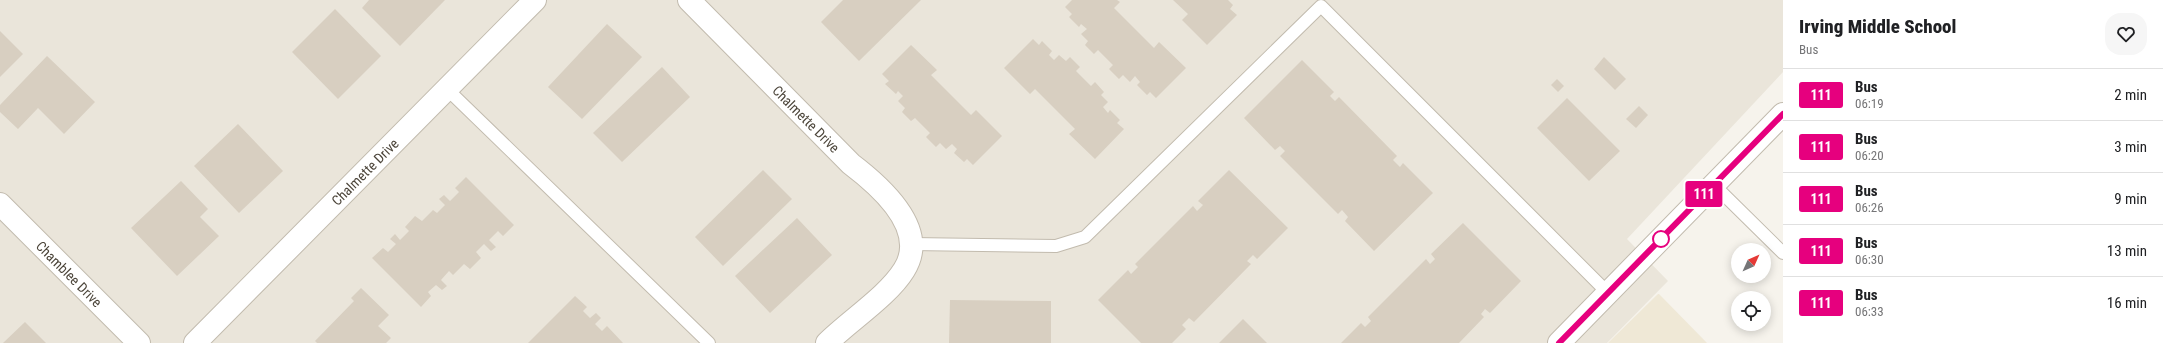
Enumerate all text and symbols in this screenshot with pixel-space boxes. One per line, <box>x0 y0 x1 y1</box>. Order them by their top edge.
button: heart <box>2105 13 2147 55</box>
text: Irving Middle School <box>1799 15 1956 38</box>
text: Bus <box>1799 42 1818 57</box>
text: Bus <box>1855 78 1878 96</box>
street label: Chalmette Drive <box>769 82 843 156</box>
text: 2 min <box>2114 86 2147 104</box>
text: 111 <box>1810 87 1832 103</box>
text: 06:19 <box>1855 96 1884 111</box>
text: Bus <box>1855 130 1878 148</box>
street label: Chalmette Drive <box>328 135 402 209</box>
text: 3 min <box>2114 138 2147 156</box>
text: 111 <box>1810 139 1832 155</box>
text: 06:20 <box>1855 148 1884 163</box>
line badge: 111 <box>1681 181 1727 207</box>
text: Bus <box>1855 182 1878 200</box>
text: 111 <box>1693 186 1715 202</box>
text: 9 min <box>2114 190 2147 208</box>
text: 111 <box>1810 191 1832 207</box>
text: 06:26 <box>1855 200 1884 215</box>
unlabelled marker <box>1652 230 1670 248</box>
text: Bus <box>1855 234 1878 252</box>
street label: Chamblee Drive <box>33 238 105 310</box>
text: 13 min <box>2107 242 2147 260</box>
north arrow <box>1731 243 1771 283</box>
map controls <box>1731 243 1771 331</box>
text: 111 <box>1810 243 1832 259</box>
text: 06:30 <box>1855 252 1884 267</box>
text: Bus <box>1855 286 1878 304</box>
button: locate <box>1731 291 1771 331</box>
text: 16 min <box>2107 294 2147 312</box>
text: 111 <box>1810 295 1832 311</box>
text: 06:33 <box>1855 304 1884 319</box>

